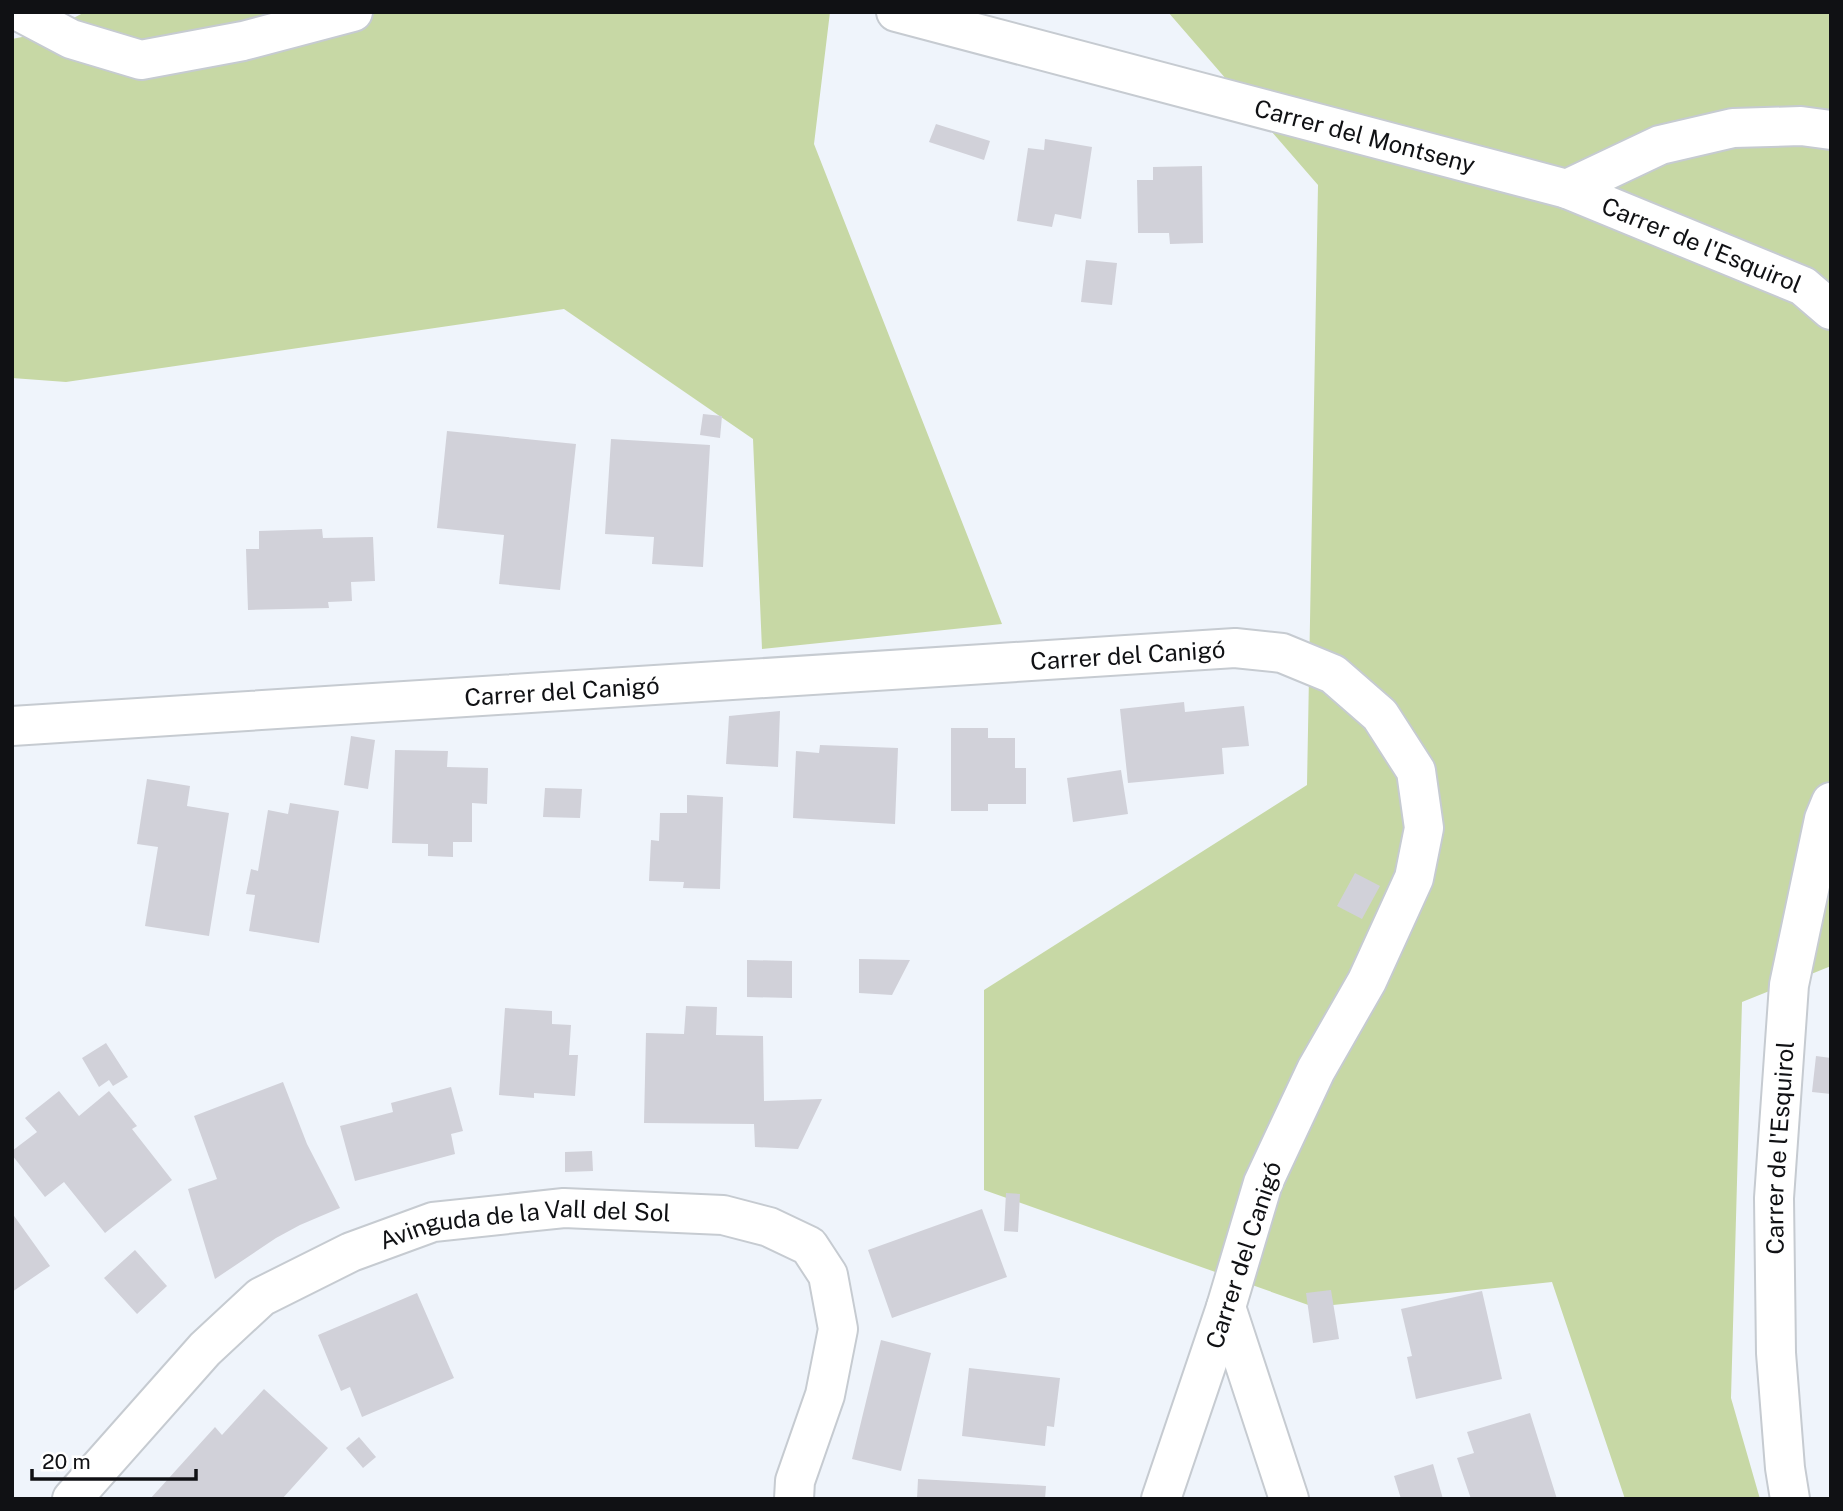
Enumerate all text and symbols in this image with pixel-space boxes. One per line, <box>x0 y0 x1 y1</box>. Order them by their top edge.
street label: Carrer del Montseny <box>1252 93 1479 178</box>
street label: Carrer de l'Esquirol <box>1598 191 1806 298</box>
street label: Carrer del Canigó <box>1029 635 1226 675</box>
street label: Carrer del Canigó <box>464 671 660 711</box>
street label: Carrer de l'Esquirol <box>1760 1040 1799 1255</box>
street label: Carrer del Canigó <box>1200 1158 1286 1352</box>
street label: Avinguda de la Vall del Sol <box>375 1194 671 1254</box>
scale bar <box>32 1438 196 1482</box>
text: 20 m <box>42 1449 91 1474</box>

